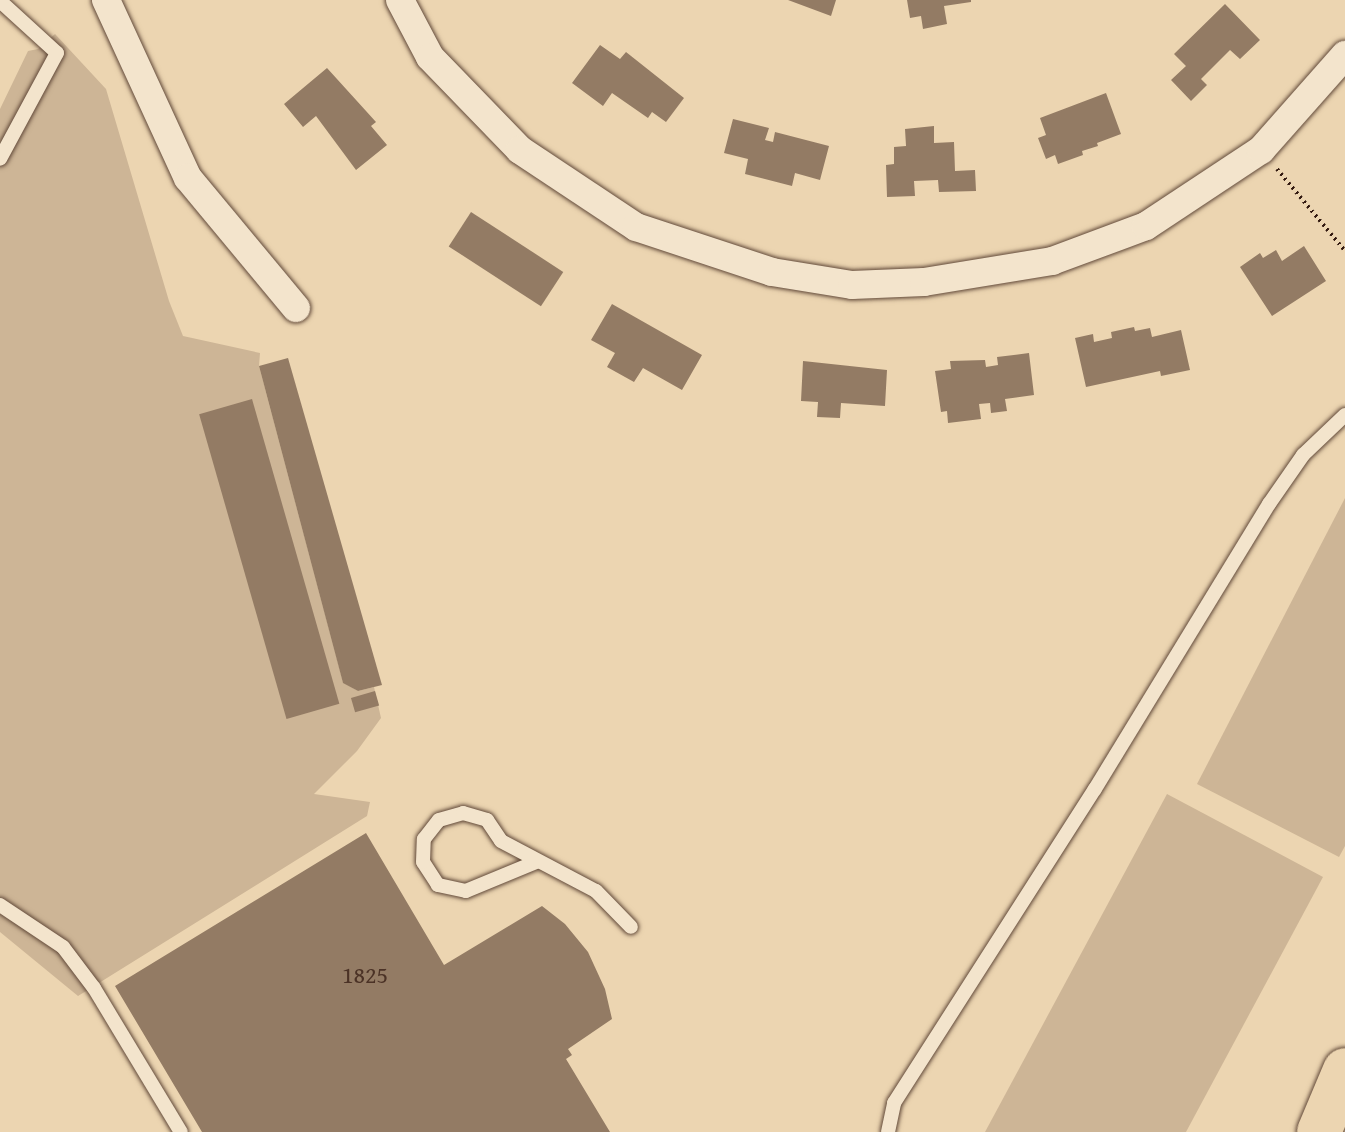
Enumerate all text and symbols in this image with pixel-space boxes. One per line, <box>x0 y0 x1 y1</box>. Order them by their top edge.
house number: 1825 <box>342 961 388 989</box>

